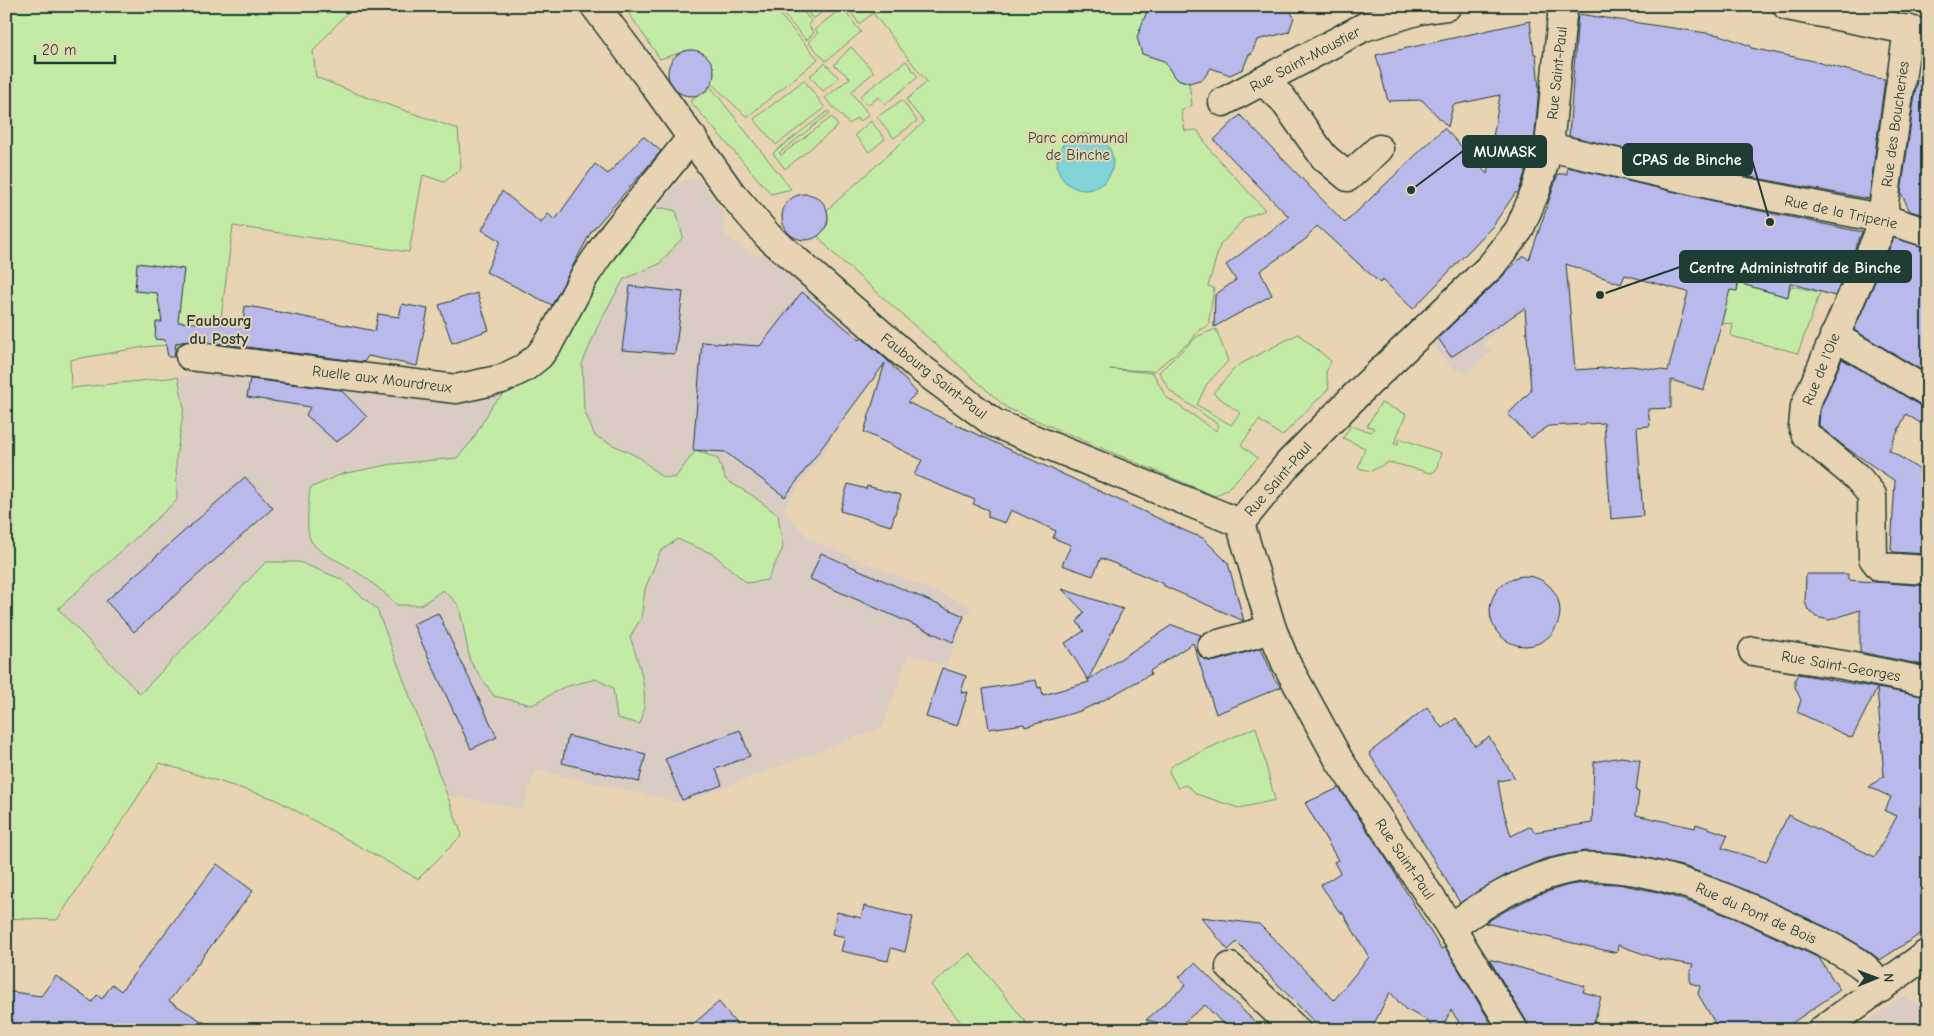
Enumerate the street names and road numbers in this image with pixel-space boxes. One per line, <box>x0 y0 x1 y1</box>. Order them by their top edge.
street label: Rue Saint-Moustier <box>1247 22 1363 96</box>
street label: Rue Saint-Paul <box>1543 25 1571 121</box>
street label: Rue des Boucheries <box>1877 60 1913 188</box>
street label: Rue de la Triperie <box>1783 191 1900 233</box>
street label: Faubourg Saint-Paul <box>877 329 991 423</box>
street label: Rue de l'Oie <box>1798 330 1844 408</box>
street label: Ruelle aux Mourdreux <box>311 362 454 397</box>
street label: Rue Saint-Paul <box>1240 438 1316 520</box>
street label: Rue Saint-Georges <box>1780 647 1902 685</box>
street label: Rue Saint-Paul <box>1371 815 1439 903</box>
street label: Rue du Pont de Bois <box>1693 878 1819 948</box>

